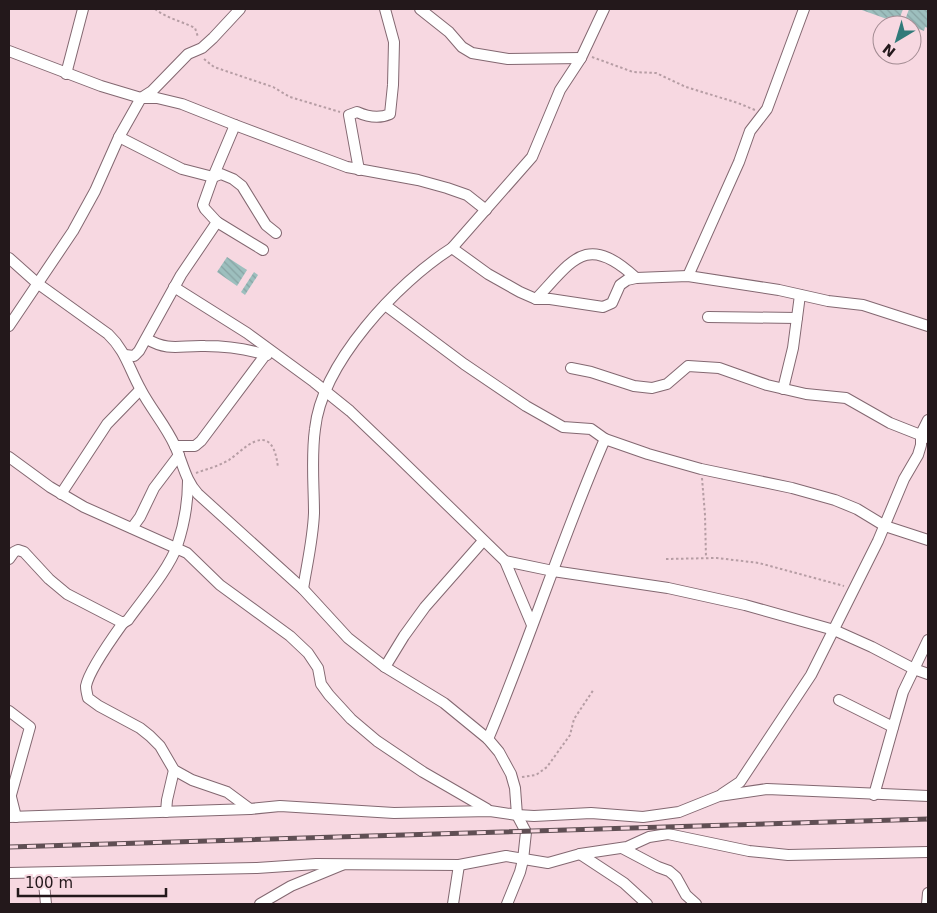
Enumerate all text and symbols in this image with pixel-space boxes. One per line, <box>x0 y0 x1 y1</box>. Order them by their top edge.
north arrow <box>872 15 922 65</box>
text: N <box>879 40 899 60</box>
scale bar <box>18 866 165 898</box>
text: 100 m <box>25 874 73 892</box>

